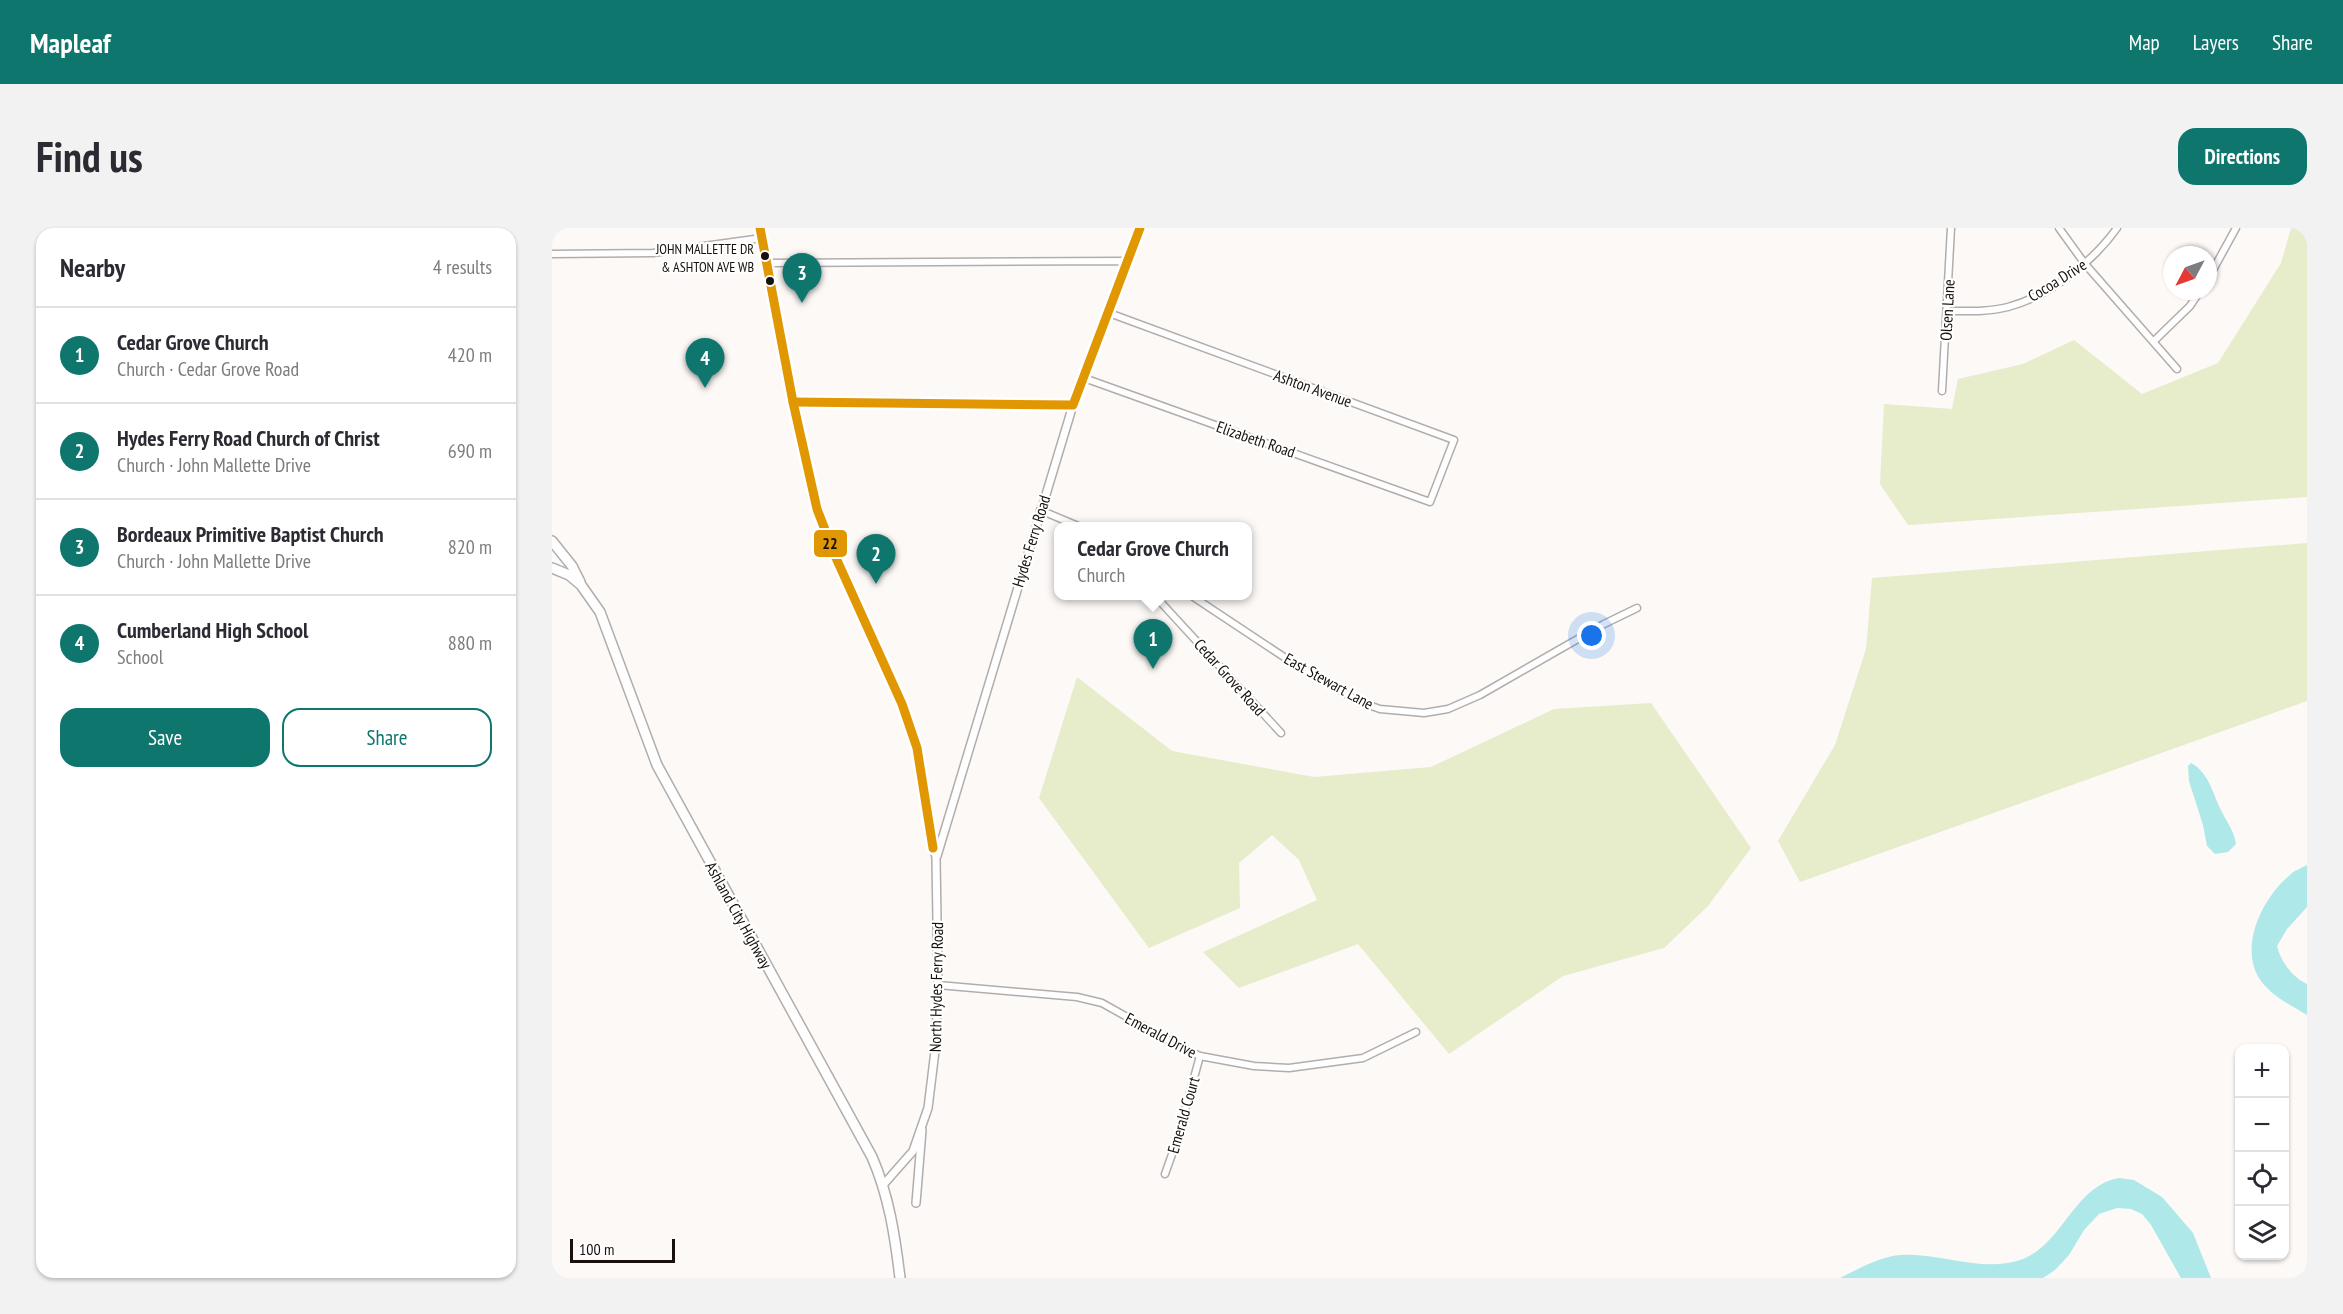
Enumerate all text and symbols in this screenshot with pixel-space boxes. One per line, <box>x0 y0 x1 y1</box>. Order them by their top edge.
text: Mapleaf <box>30 24 111 61</box>
text: Map <box>2129 29 2160 56</box>
text: Layers <box>2193 29 2239 56</box>
text: Share <box>2272 29 2313 56</box>
button: Directions <box>2178 128 2307 185</box>
text: Find us <box>36 129 143 184</box>
place label: JOHN MALLETTE DR & ASHTON AVE WB <box>655 240 754 276</box>
north arrow <box>2163 246 2217 300</box>
marker: JOHN MALLETTE DR & ASHTON AVE WB <box>759 250 771 262</box>
text: Nearby <box>60 251 125 284</box>
text: 4 results <box>433 254 492 280</box>
pin: 3 <box>782 254 822 303</box>
street label: Cocoa Drive <box>2024 254 2090 306</box>
unlabelled marker <box>764 275 776 287</box>
street label: Olsen Lane <box>1935 279 1959 341</box>
text: Cedar Grove Church <box>117 328 269 356</box>
pin: 4 <box>686 338 724 388</box>
text: 1 <box>75 342 84 368</box>
text: 420 m <box>448 342 492 368</box>
text: Church · Cedar Grove Road <box>117 356 299 382</box>
street label: Ashton Avenue <box>1271 365 1355 411</box>
street label: Elizabeth Road <box>1214 416 1298 462</box>
text: Hydes Ferry Road Church of Christ <box>117 424 380 452</box>
text: 2 <box>75 438 84 464</box>
text: 690 m <box>448 438 492 464</box>
text: Church · John Mallette Drive <box>117 452 311 478</box>
street label: Hydes Ferry Road <box>1008 493 1054 589</box>
text: Bordeaux Primitive Baptist Church <box>117 520 384 548</box>
popup <box>1054 522 1252 600</box>
line badge: 22 <box>813 529 848 558</box>
text: 22 <box>822 533 838 553</box>
text: 3 <box>75 534 84 560</box>
text: 820 m <box>448 534 492 560</box>
pin: 2 <box>856 534 896 584</box>
text: Cedar Grove Church <box>1077 534 1229 562</box>
text: Church · John Mallette Drive <box>117 548 311 574</box>
text: Church <box>1077 562 1125 588</box>
text: Cumberland High School <box>117 616 308 644</box>
pin: 1 <box>1134 620 1172 669</box>
your location <box>1577 621 1606 650</box>
text: 4 <box>75 630 84 656</box>
text: 880 m <box>448 630 492 656</box>
street label: Cedar Grove Road <box>1190 634 1270 720</box>
text: School <box>117 644 163 670</box>
street label: East Stewart Lane <box>1281 648 1377 714</box>
button: Save <box>60 708 270 767</box>
button: Share <box>282 708 492 767</box>
street label: Ashland City Highway <box>701 858 777 972</box>
street label: North Hydes Ferry Road <box>925 922 947 1052</box>
street label: Emerald Drive <box>1122 1008 1200 1062</box>
map controls <box>2235 1044 2289 1260</box>
button: + <box>2235 1044 2289 1098</box>
street label: Emerald Court <box>1163 1074 1204 1156</box>
button: − <box>2235 1098 2289 1152</box>
button: locate <box>2235 1152 2289 1206</box>
button: layers <box>2235 1206 2289 1260</box>
scale bar <box>570 1236 675 1264</box>
text: 100 m <box>579 1239 614 1259</box>

